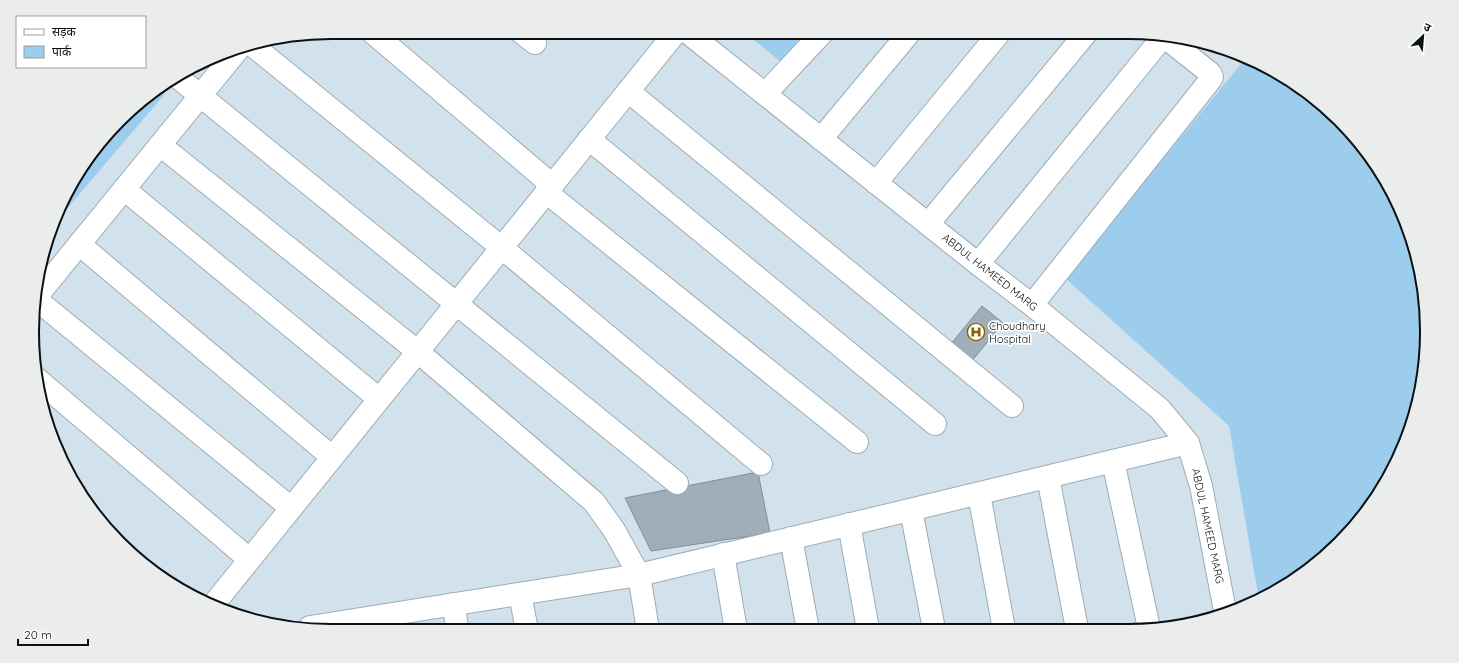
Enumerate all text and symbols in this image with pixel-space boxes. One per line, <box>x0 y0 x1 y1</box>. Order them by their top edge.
legend <box>16 16 146 68</box>
north arrow <box>1403 16 1443 56</box>
text: उ <box>1421 19 1434 35</box>
text: सड़क <box>52 24 77 39</box>
text: पार्क <box>52 44 72 59</box>
street label: ABDUL HAMEED MARG <box>939 230 1041 314</box>
place label: Choudhary Hospital <box>989 319 1045 346</box>
hospital icon: Choudhary Hospital <box>966 322 986 342</box>
street label: ABDUL HAMEED MARG <box>1189 467 1227 585</box>
scale bar <box>18 621 88 647</box>
text: 20 m <box>24 627 52 642</box>

